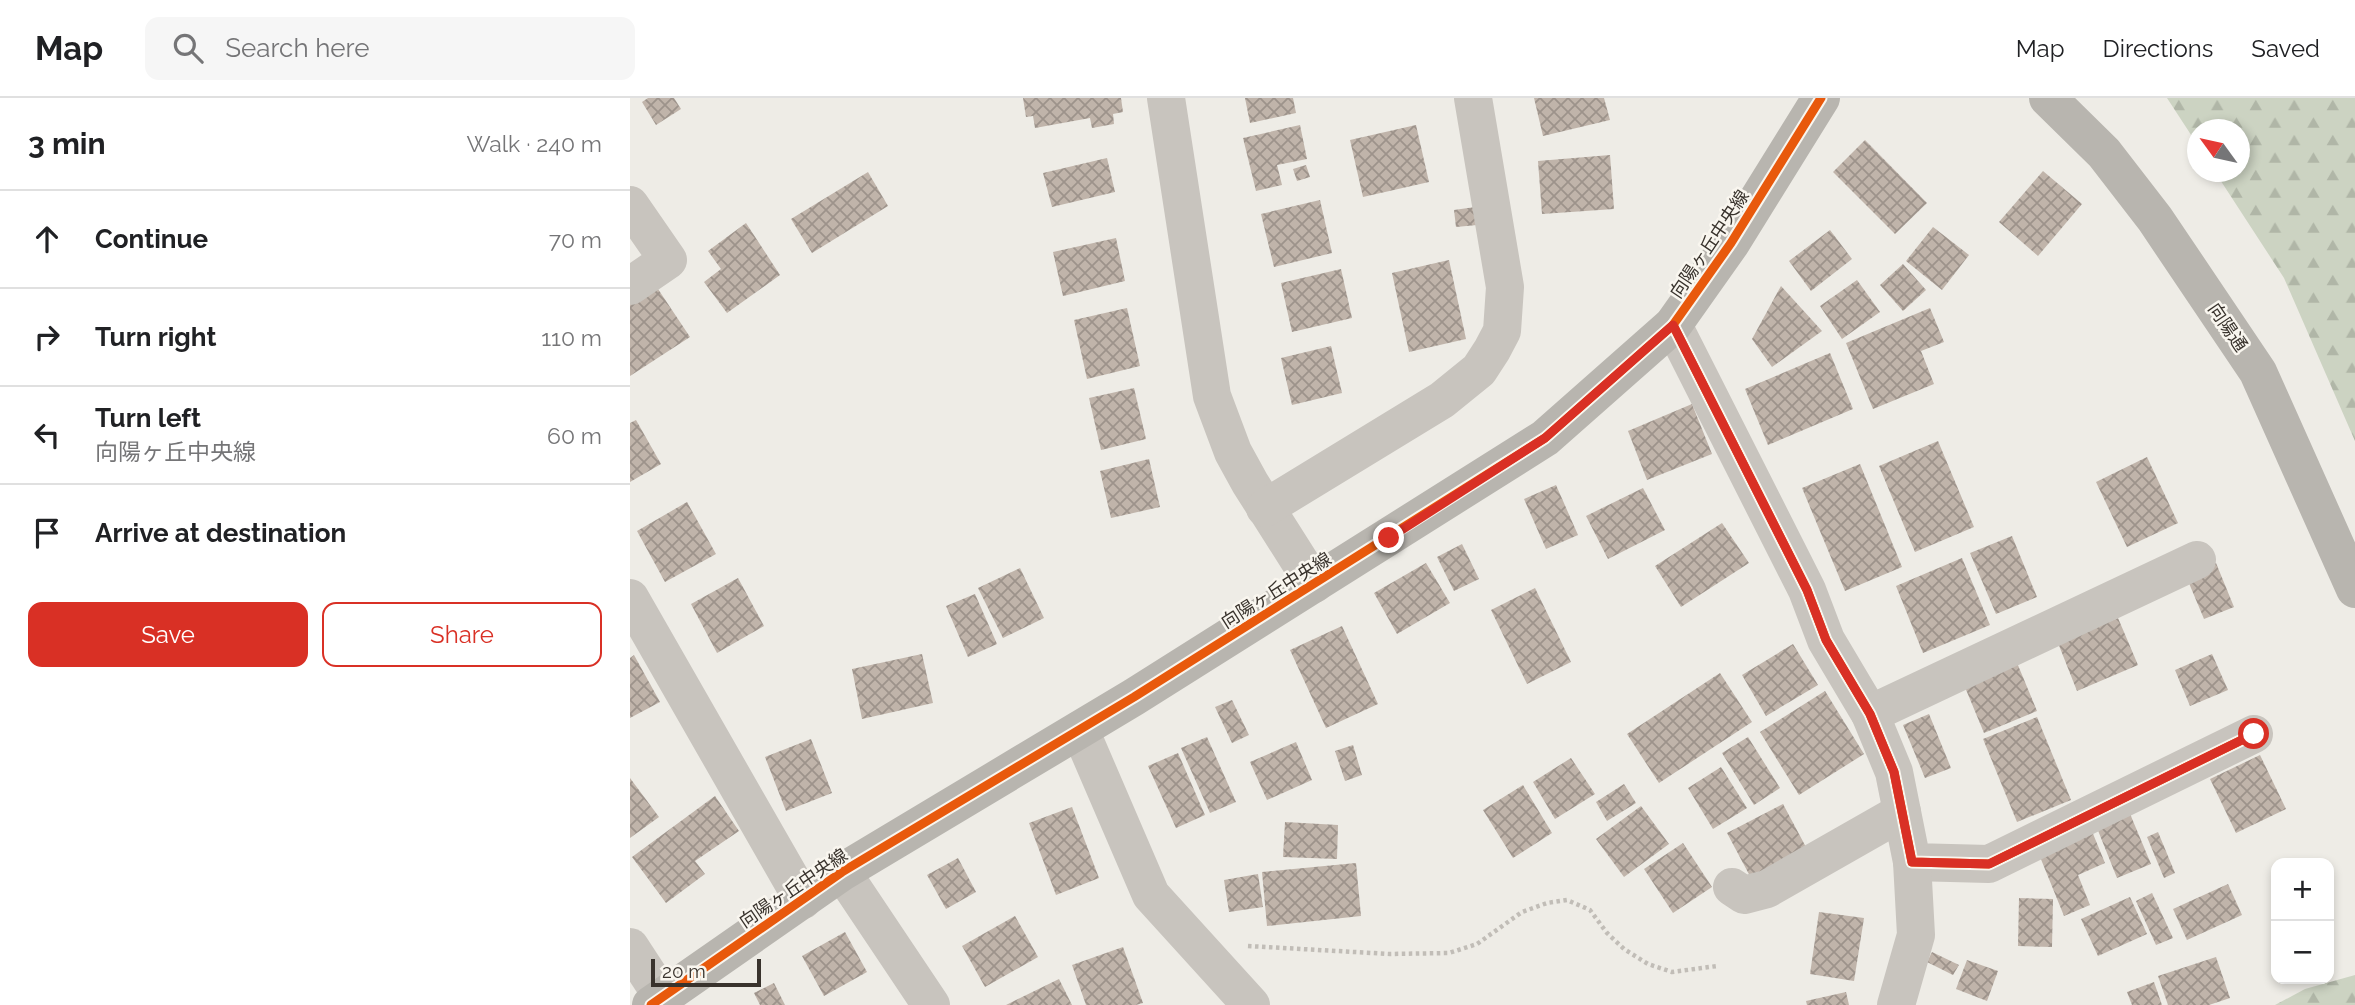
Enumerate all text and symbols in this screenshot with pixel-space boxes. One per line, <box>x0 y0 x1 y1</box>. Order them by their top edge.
search box <box>145 17 635 80</box>
text: Map <box>35 29 103 68</box>
icon: search <box>169 29 207 67</box>
text: Search here <box>225 33 370 63</box>
text: Map <box>2016 34 2065 63</box>
text: Directions <box>2103 34 2213 63</box>
text: Saved <box>2251 34 2320 63</box>
north arrow <box>2187 119 2250 182</box>
text: 3 min <box>28 126 106 161</box>
text: Walk · 240 m <box>466 130 602 157</box>
street label: 向陽ヶ丘中央線 <box>1665 186 1753 302</box>
icon: ahead <box>28 220 66 258</box>
text: Continue <box>95 224 208 254</box>
text: 70 m <box>549 226 602 253</box>
street label: 向陽通 <box>2204 299 2252 355</box>
icon: right <box>28 318 66 356</box>
text: Turn right <box>95 322 216 352</box>
text: 110 m <box>541 324 602 351</box>
text: Turn left <box>95 403 201 433</box>
icon: left <box>28 416 66 454</box>
text: 60 m <box>547 422 602 449</box>
text: 向陽ヶ丘中央線 <box>95 438 256 465</box>
icon: arrive <box>28 514 66 552</box>
text: Arrive at destination <box>95 518 346 548</box>
route end <box>1373 522 1404 553</box>
street label: 向陽ヶ丘中央線 <box>1217 548 1335 632</box>
button: Save <box>28 602 308 667</box>
button: Share <box>322 602 602 667</box>
route start <box>2238 718 2269 749</box>
street label: 向陽ヶ丘中央線 <box>735 844 851 932</box>
map controls <box>2271 858 2334 984</box>
button: + <box>2271 858 2334 921</box>
button: − <box>2271 921 2334 984</box>
scale bar <box>651 956 761 988</box>
text: 20 m <box>662 960 706 982</box>

